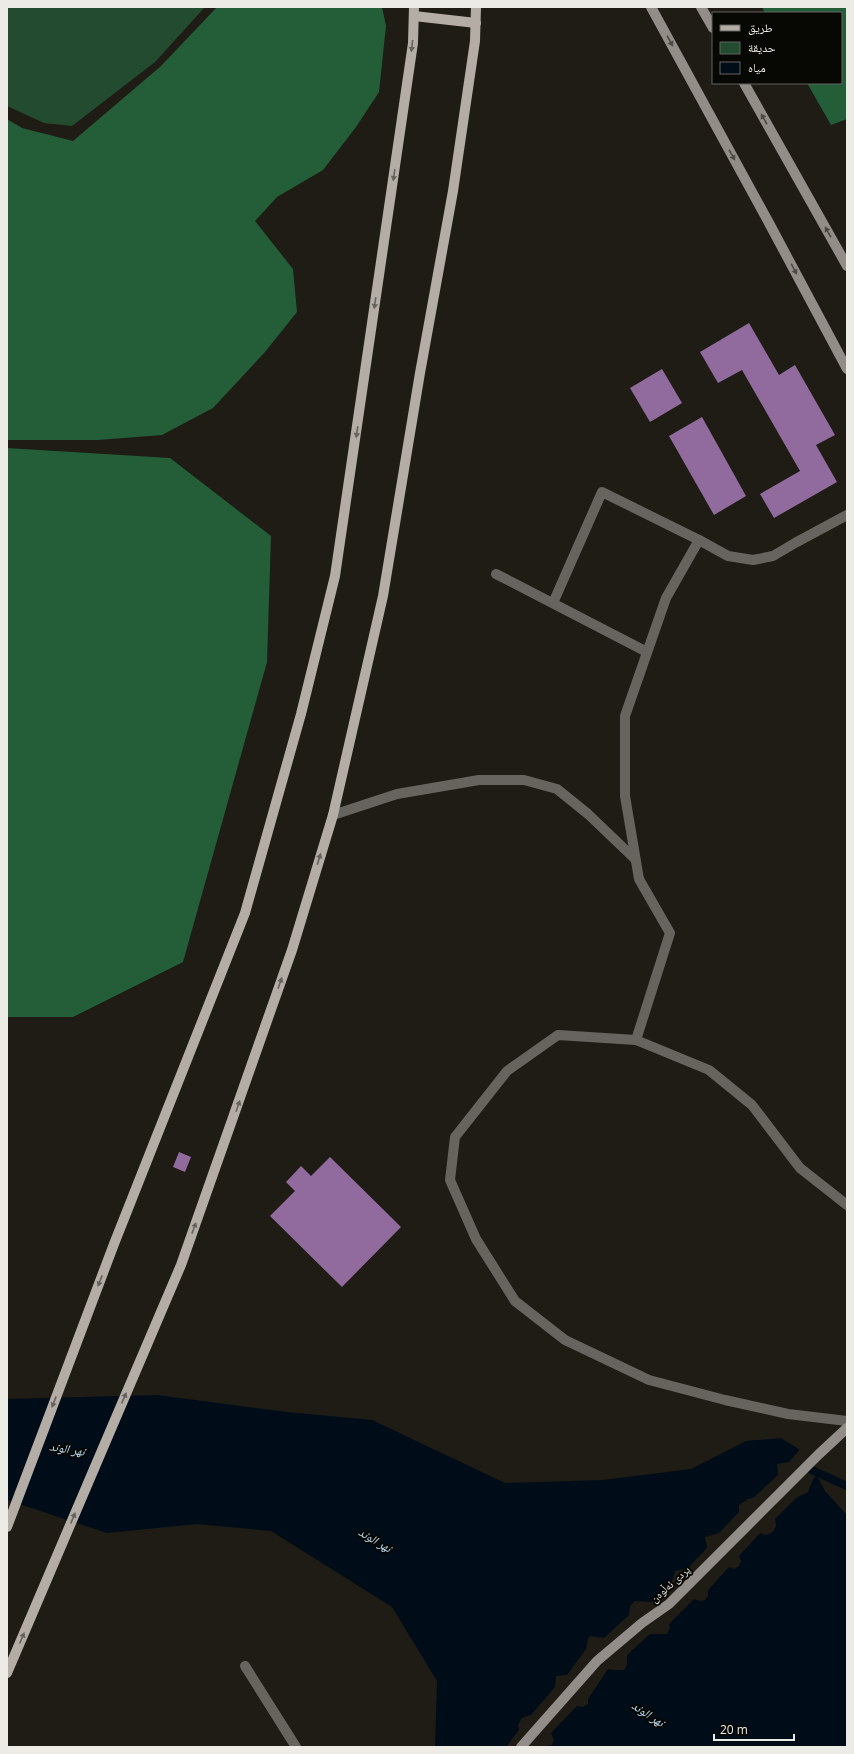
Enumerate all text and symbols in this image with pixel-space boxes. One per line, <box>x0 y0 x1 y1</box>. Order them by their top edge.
legend <box>712 12 842 84</box>
text: طريق <box>748 19 773 36</box>
one-way arrow <box>666 35 673 47</box>
text: حديقة <box>748 39 776 56</box>
one-way arrow <box>409 40 415 52</box>
text: مياه <box>748 59 766 76</box>
one-way arrow <box>761 113 767 125</box>
one-way arrow <box>729 149 736 161</box>
one-way arrow <box>391 169 397 181</box>
one-way arrow <box>824 227 831 238</box>
one-way arrow <box>791 264 797 275</box>
one-way arrow <box>372 297 378 309</box>
one-way arrow <box>354 426 360 438</box>
one-way arrow <box>316 853 322 865</box>
one-way arrow <box>278 977 284 989</box>
one-way arrow <box>235 1099 241 1111</box>
one-way arrow <box>192 1222 198 1234</box>
one-way arrow <box>97 1275 103 1287</box>
one-way arrow <box>121 1393 127 1404</box>
one-way arrow <box>51 1397 57 1409</box>
water label: نهر الوند <box>48 1437 89 1460</box>
one-way arrow <box>70 1512 76 1523</box>
water label: نهر الوند <box>356 1523 397 1557</box>
street label: پردی ئەڵوەن <box>646 1562 693 1606</box>
one-way arrow <box>20 1631 26 1643</box>
water label: نهر الوند <box>629 1697 670 1732</box>
scale bar <box>714 1716 794 1742</box>
text: 20 m <box>720 1721 748 1738</box>

